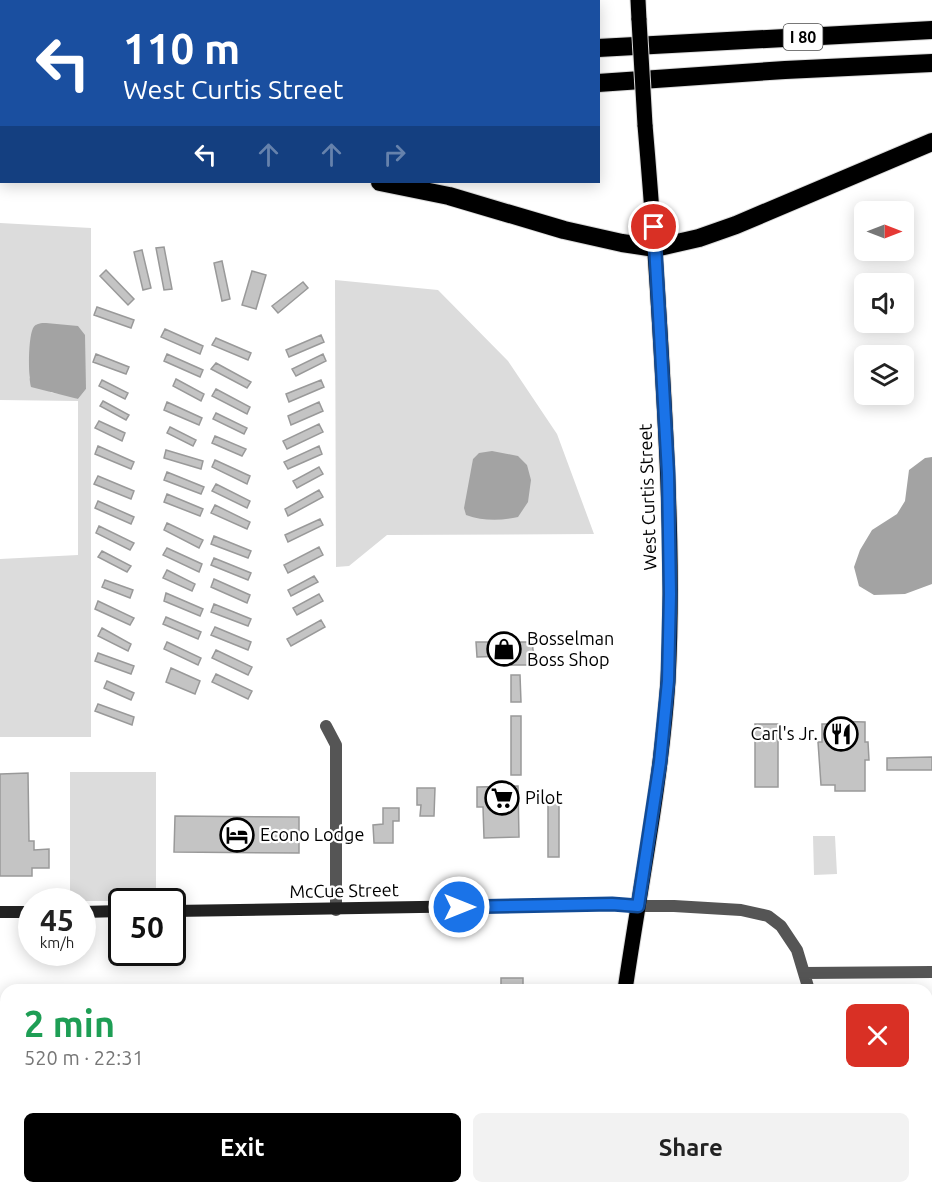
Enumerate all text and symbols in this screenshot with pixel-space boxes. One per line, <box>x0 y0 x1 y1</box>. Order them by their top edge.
icon: left <box>24 24 102 102</box>
road number: I 80 <box>784 24 822 50</box>
text: 110 m <box>123 25 240 72</box>
text: West Curtis Street <box>123 74 343 104</box>
icon: left <box>189 138 222 171</box>
icon: ahead <box>252 138 285 171</box>
icon: ahead <box>315 138 348 171</box>
icon: right <box>378 138 411 171</box>
pin <box>628 201 679 252</box>
north arrow <box>854 201 914 261</box>
map controls <box>854 201 914 405</box>
icon: arrive <box>637 210 670 243</box>
button: sound <box>854 273 914 333</box>
button: layers <box>854 345 914 405</box>
street label: West Curtis Street <box>634 423 660 571</box>
place label: Bosselman Boss Shop <box>527 628 614 669</box>
shop icon: Bosselman Boss Shop <box>486 631 522 667</box>
restaurant icon: Carl's Jr. <box>823 716 859 752</box>
place label: Carl's Jr. <box>751 723 818 743</box>
supermarket icon: Pilot <box>484 780 520 816</box>
place label: Pilot <box>525 787 562 807</box>
hotel icon: Econo Lodge <box>219 817 255 853</box>
place label: Econo Lodge <box>260 824 364 844</box>
position arrow <box>427 875 491 939</box>
street label: McCue Street <box>289 879 399 901</box>
speed limit sign: 50 <box>108 888 186 966</box>
text: 45 <box>40 903 74 937</box>
text: km/h <box>40 934 74 951</box>
text: 2 min <box>24 1003 115 1044</box>
button: close <box>846 1004 909 1067</box>
text: 520 m · 22:31 <box>24 1046 144 1069</box>
button: Exit <box>24 1113 461 1182</box>
button: Share <box>473 1113 909 1182</box>

